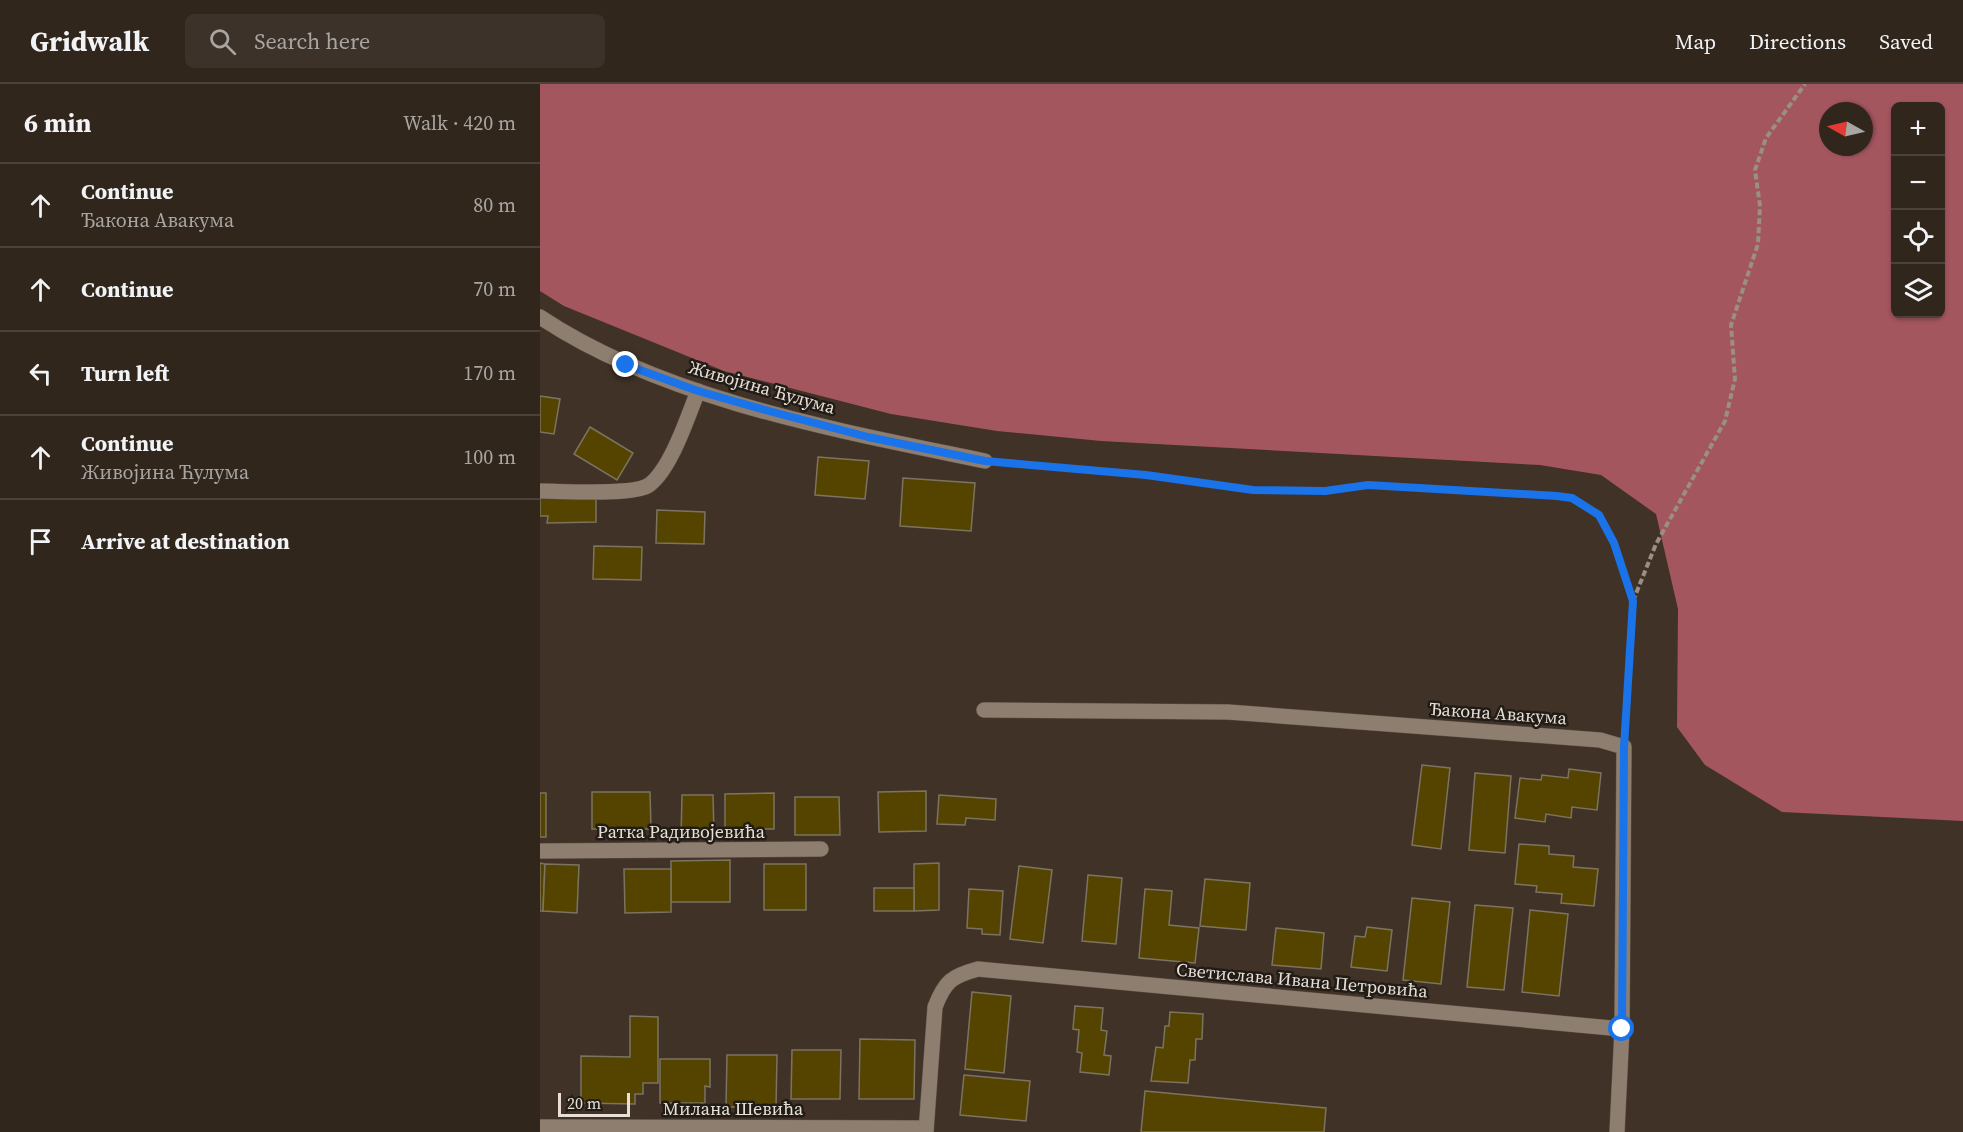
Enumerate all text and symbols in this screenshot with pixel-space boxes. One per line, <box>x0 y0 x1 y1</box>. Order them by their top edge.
search box <box>185 14 605 68</box>
text: Gridwalk <box>30 22 149 60</box>
icon: search <box>206 25 239 58</box>
text: Search here <box>254 26 370 56</box>
text: Map <box>1675 27 1716 56</box>
text: Directions <box>1749 27 1846 56</box>
text: Saved <box>1879 27 1933 56</box>
north arrow <box>1819 102 1873 156</box>
map controls <box>1891 102 1945 318</box>
button: + <box>1891 102 1945 156</box>
text: 6 min <box>24 105 91 141</box>
text: Walk · 420 m <box>403 109 516 137</box>
button: − <box>1891 156 1945 210</box>
text: Continue <box>81 176 174 206</box>
icon: ahead <box>24 189 57 222</box>
text: 80 m <box>473 191 516 219</box>
text: Ђакона Авакума <box>81 206 234 234</box>
button: locate <box>1891 210 1945 264</box>
button: layers <box>1891 264 1945 318</box>
icon: ahead <box>24 273 57 306</box>
text: Continue <box>81 274 174 304</box>
text: 70 m <box>473 275 516 303</box>
route end <box>612 351 638 377</box>
street label: Живојина Ћулума <box>686 354 839 420</box>
icon: left <box>24 357 57 390</box>
text: Turn left <box>81 358 169 388</box>
text: 170 m <box>463 359 516 387</box>
text: Continue <box>81 428 174 458</box>
icon: ahead <box>24 441 57 474</box>
text: 100 m <box>463 443 516 471</box>
text: Живојина Ћулума <box>81 458 249 486</box>
icon: arrive <box>24 525 57 558</box>
text: Arrive at destination <box>81 526 290 556</box>
street label: Ђакона Авакума <box>1428 696 1569 730</box>
street label: Ратка Радивојевића <box>597 819 766 844</box>
street label: Светислава Ивана Петровића <box>1175 957 1430 1004</box>
route start <box>1608 1015 1634 1041</box>
scale bar <box>558 1090 630 1118</box>
text: 20 m <box>567 1092 601 1114</box>
street label: Милана Шевића <box>663 1096 804 1121</box>

